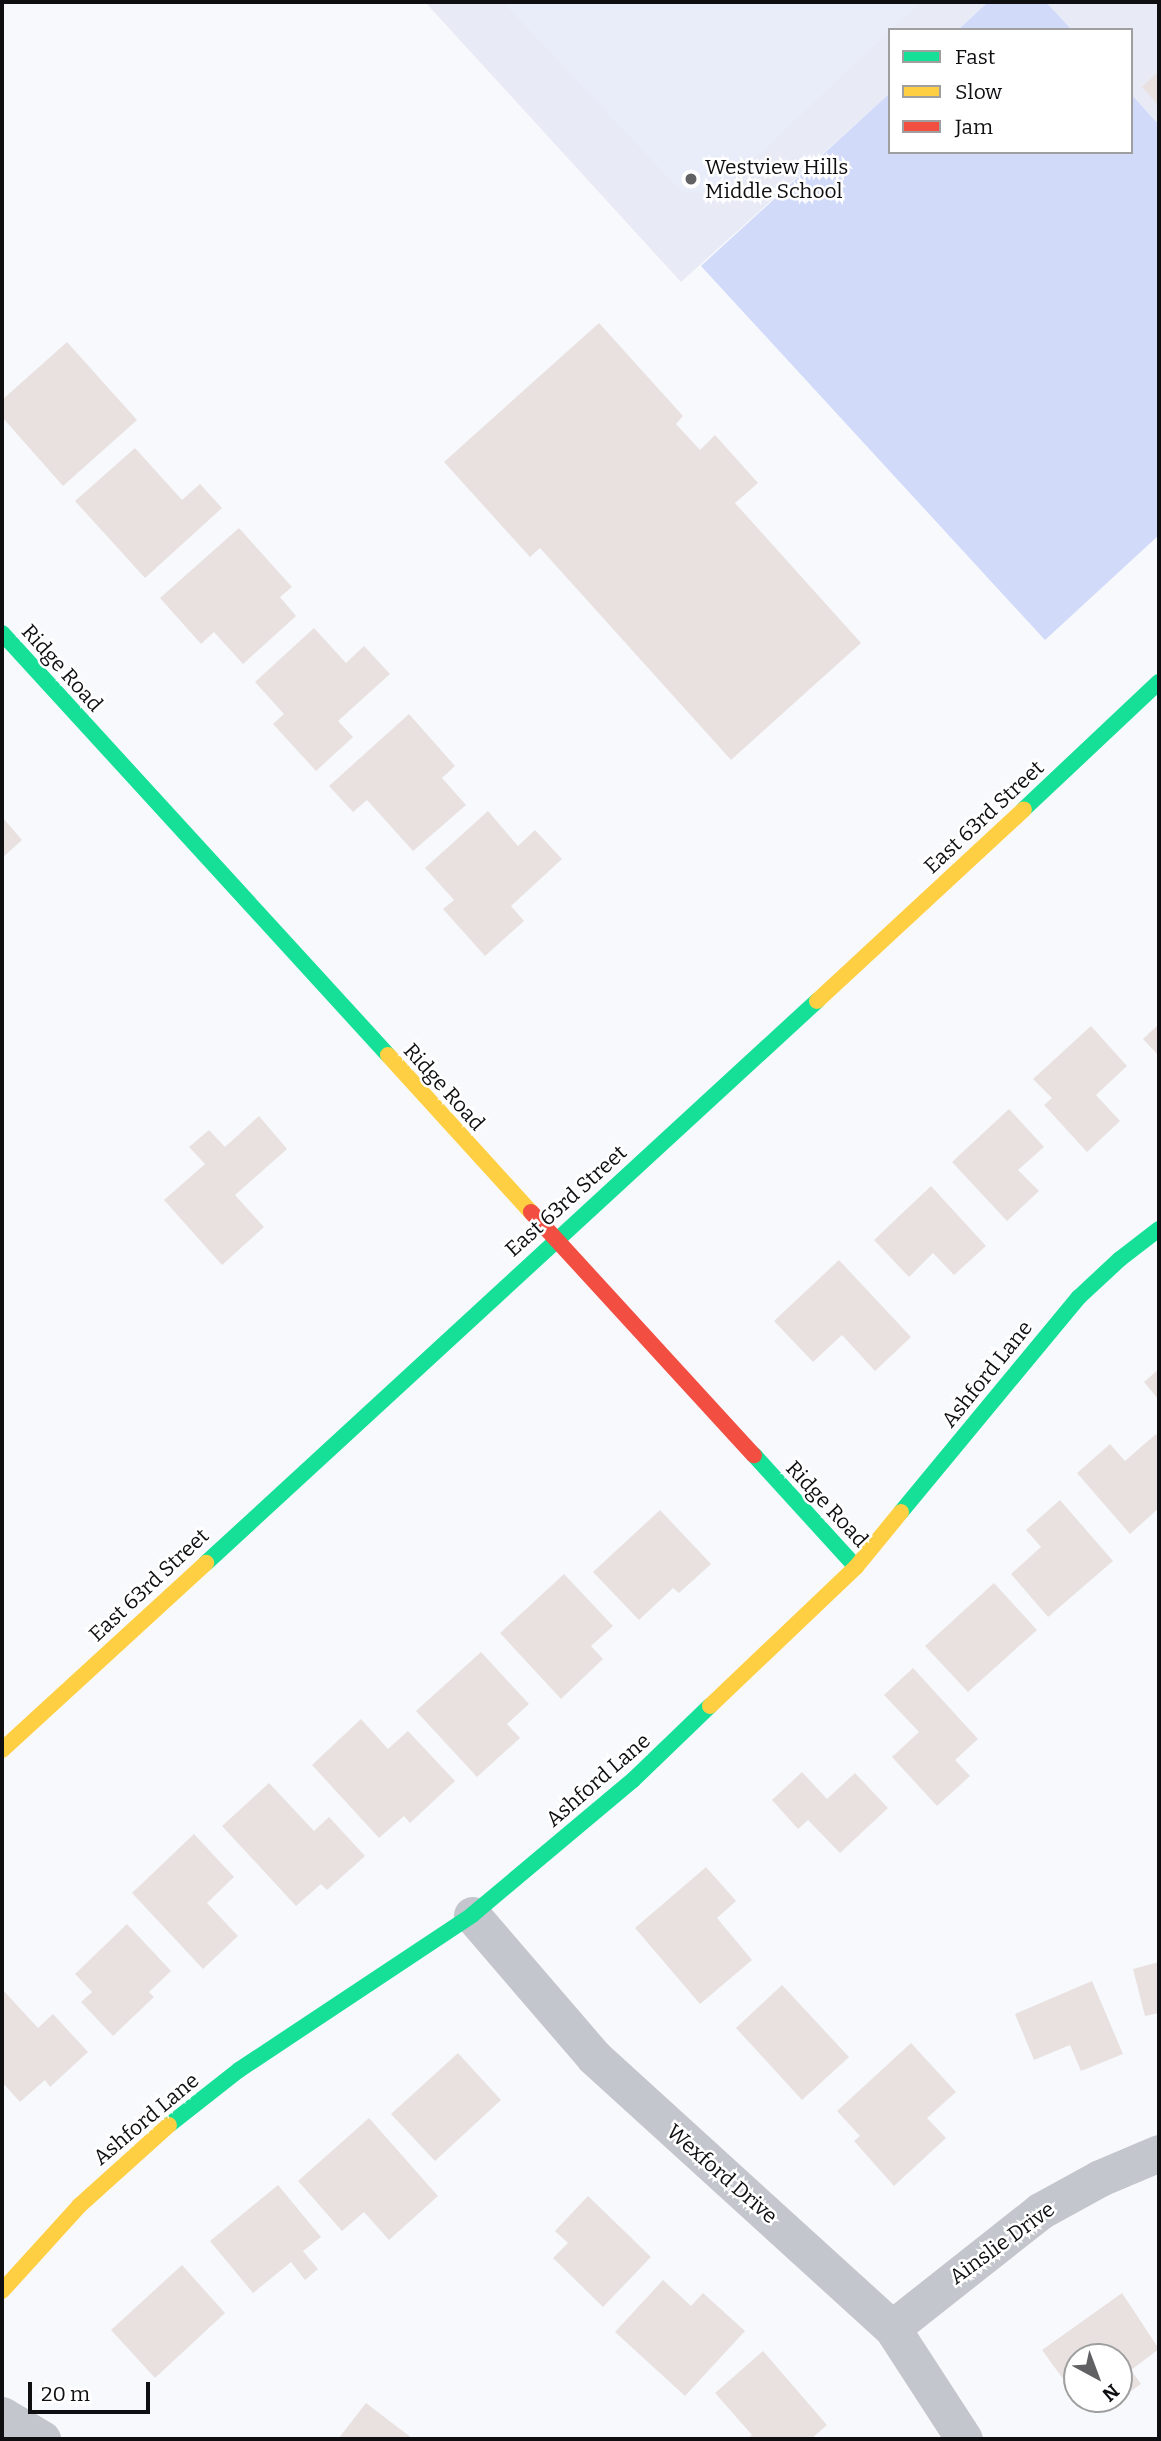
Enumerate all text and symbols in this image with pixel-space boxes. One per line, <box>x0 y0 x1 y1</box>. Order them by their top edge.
legend <box>888 28 1133 154</box>
text: Fast <box>955 44 995 70</box>
text: Slow <box>955 79 1002 105</box>
text: Jam <box>955 114 993 140</box>
place label: Westview Hills Middle School <box>705 154 848 204</box>
marker: Westview Hills Middle School <box>683 171 699 187</box>
street label: Ridge Road <box>16 619 108 717</box>
street label: East 63rd Street <box>919 755 1049 879</box>
street label: Ridge Road <box>398 1038 490 1136</box>
street label: East 63rd Street <box>500 1140 632 1262</box>
street label: Ashford Lane <box>936 1316 1038 1432</box>
street label: Ridge Road <box>781 1456 873 1552</box>
street label: East 63rd Street <box>84 1523 214 1647</box>
street label: Ashford Lane <box>541 1728 655 1832</box>
street label: Ashford Lane <box>88 2068 204 2170</box>
street label: Wexford Drive <box>662 2119 782 2229</box>
street label: Ainslie Drive <box>945 2196 1059 2290</box>
north arrow <box>1063 2343 1133 2413</box>
scale bar <box>32 2368 154 2412</box>
text: N <box>1098 2379 1124 2406</box>
text: 20 m <box>41 2381 90 2407</box>

